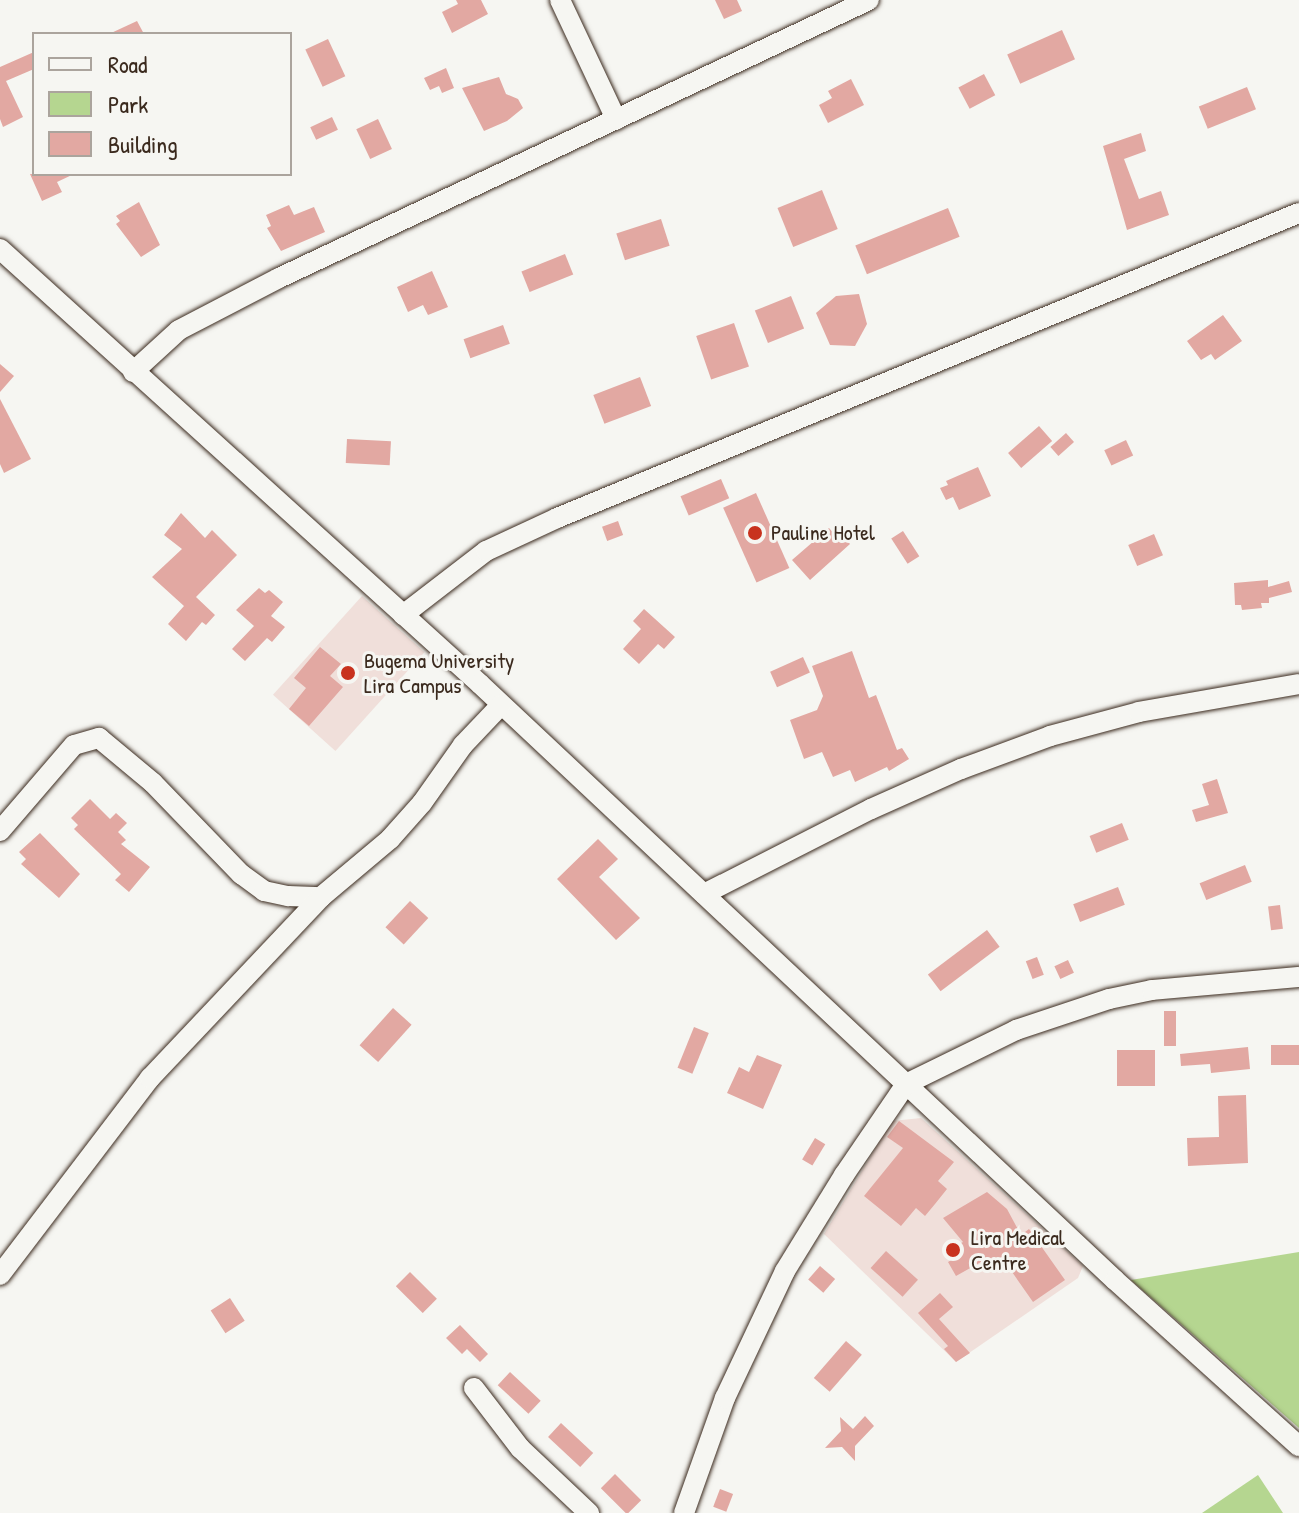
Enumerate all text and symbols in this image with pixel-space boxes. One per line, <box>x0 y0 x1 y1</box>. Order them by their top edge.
legend <box>32 32 292 176</box>
text: Road <box>108 48 147 80</box>
text: Park <box>108 88 148 120</box>
text: Building <box>108 128 178 160</box>
place label: Pauline Hotel <box>771 520 875 546</box>
marker: Pauline Hotel <box>746 524 764 542</box>
place label: Bugema University Lira Campus <box>364 647 514 698</box>
marker: Bugema University Lira Campus <box>339 664 357 682</box>
place label: Lira Medical Centre <box>971 1224 1065 1276</box>
marker: Lira Medical Centre <box>942 1239 964 1261</box>

